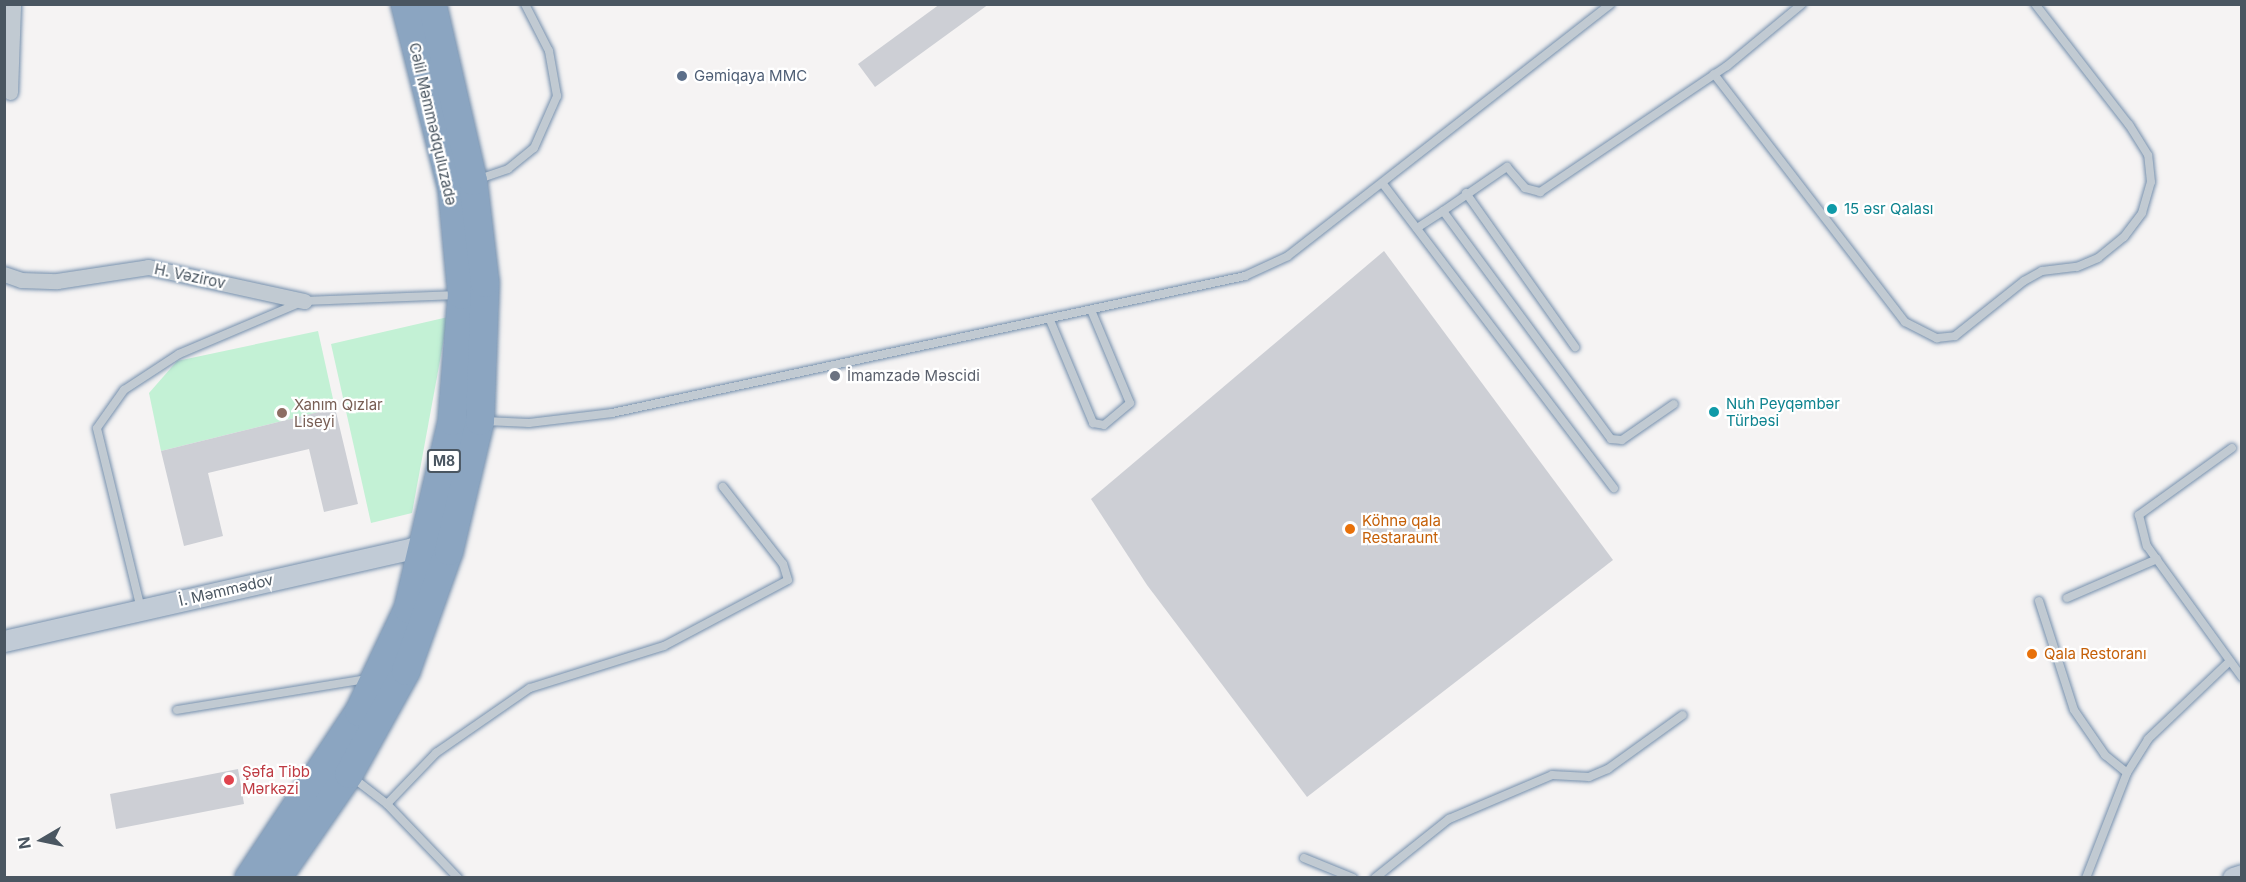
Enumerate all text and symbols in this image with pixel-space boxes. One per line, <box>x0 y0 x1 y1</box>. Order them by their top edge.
street label: Cəlil Məmmədquluzadə <box>406 41 460 207</box>
place label: Gəmiqaya MMC <box>694 67 807 85</box>
marker: Gəmiqaya MMC <box>675 69 689 83</box>
place label: 15 əsr Qalası <box>1844 200 1933 218</box>
marker: 15 əsr Qalası <box>1825 202 1839 216</box>
street label: H. Vəzirov <box>153 260 227 292</box>
place label: İmamzadə Məscidi <box>847 367 980 385</box>
marker: İmamzadə Məscidi <box>828 369 842 383</box>
place label: Nuh Peyqəmbər Türbəsi <box>1726 394 1840 429</box>
place label: Xanım Qızlar Liseyi <box>294 395 383 430</box>
marker: Nuh Peyqəmbər Türbəsi <box>1707 405 1721 419</box>
marker: Xanım Qızlar Liseyi <box>275 406 289 420</box>
road number: M8 <box>426 450 462 472</box>
place label: Köhnə qala Restaraunt <box>1362 511 1441 546</box>
marker: Köhnə qala Restaraunt <box>1343 522 1357 536</box>
street label: İ. Məmmədov <box>177 570 275 610</box>
place label: Qala Restoranı <box>2044 645 2147 663</box>
marker: Qala Restoranı <box>2025 647 2039 661</box>
place label: Şəfa Tibb Mərkəzi <box>242 762 310 797</box>
marker: Şəfa Tibb Mərkəzi <box>220 771 238 789</box>
north arrow <box>12 810 72 870</box>
text: N <box>13 835 35 850</box>

